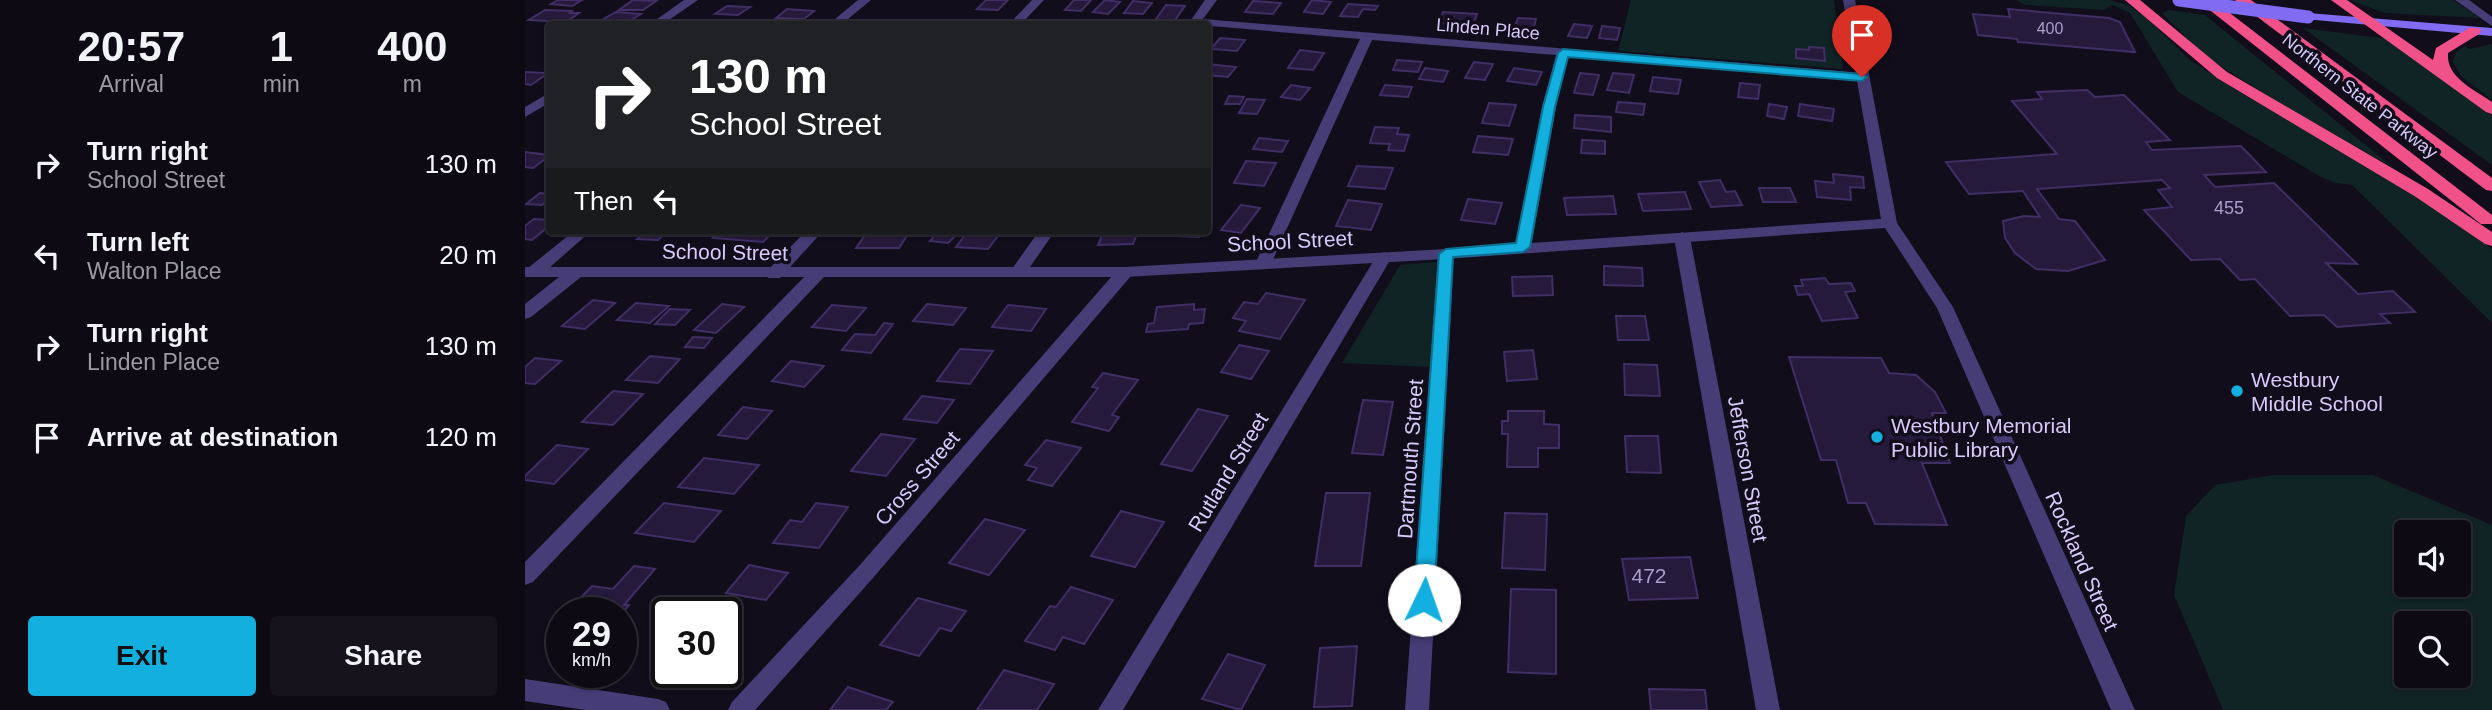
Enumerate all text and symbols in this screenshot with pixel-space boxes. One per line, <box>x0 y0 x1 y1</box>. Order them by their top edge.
pin <box>1832 5 1892 77</box>
street label: Linden Place <box>1435 15 1541 43</box>
icon: arrive <box>1843 16 1881 54</box>
house number: 400 <box>2037 20 2063 37</box>
text: 20:57 <box>78 23 185 70</box>
text: 1 <box>269 23 293 70</box>
text: 400 <box>377 23 447 70</box>
street label: Northern State Parkway <box>2279 29 2441 163</box>
icon: right <box>574 49 665 140</box>
text: 130 m <box>689 49 828 103</box>
text: Arrival <box>99 71 164 97</box>
text: min <box>263 71 300 97</box>
text: m <box>403 71 422 97</box>
text: School Street <box>689 106 881 142</box>
text: Turn right <box>87 136 208 166</box>
icon: right <box>28 146 66 184</box>
text: 130 m <box>425 149 497 179</box>
text: School Street <box>87 167 225 193</box>
icon: left <box>647 182 685 220</box>
text: Then <box>574 186 633 216</box>
house number: 455 <box>2214 198 2244 218</box>
street label: School Street <box>1226 226 1354 256</box>
text: Turn left <box>87 227 189 257</box>
icon: left <box>28 237 66 275</box>
street label: School Street <box>662 239 788 265</box>
text: 20 m <box>439 240 497 270</box>
text: Walton Place <box>87 258 222 284</box>
text: Turn right <box>87 318 208 348</box>
icon: right <box>28 328 66 366</box>
text: 130 m <box>425 331 497 361</box>
text: Linden Place <box>87 349 220 375</box>
place label: Westbury Middle School <box>2251 368 2383 415</box>
street label: Dartmouth Street <box>1393 378 1427 540</box>
marker: Westbury Middle School <box>2229 383 2245 399</box>
street label: Jefferson Street <box>1724 394 1772 544</box>
street label: Rutland Street <box>1184 408 1273 535</box>
place label: Westbury Memorial Public Library <box>1891 414 2072 461</box>
icon: arrive <box>28 419 66 457</box>
text: Arrive at destination <box>87 422 338 452</box>
text: 120 m <box>425 422 497 452</box>
street label: Cross Street <box>870 426 964 530</box>
marker: Westbury Memorial Public Library <box>1869 429 1885 445</box>
street label: Rockland Street <box>2041 488 2123 634</box>
map controls <box>2394 520 2471 688</box>
button: sound <box>2394 520 2471 597</box>
position arrow <box>1387 563 1461 637</box>
house number: 472 <box>1631 564 1667 587</box>
speed limit sign: 30 <box>651 597 742 688</box>
button: search <box>2394 611 2471 688</box>
text: 29 <box>572 614 611 653</box>
button: Exit <box>28 616 256 696</box>
button: Share <box>270 616 497 696</box>
text: km/h <box>572 650 611 670</box>

